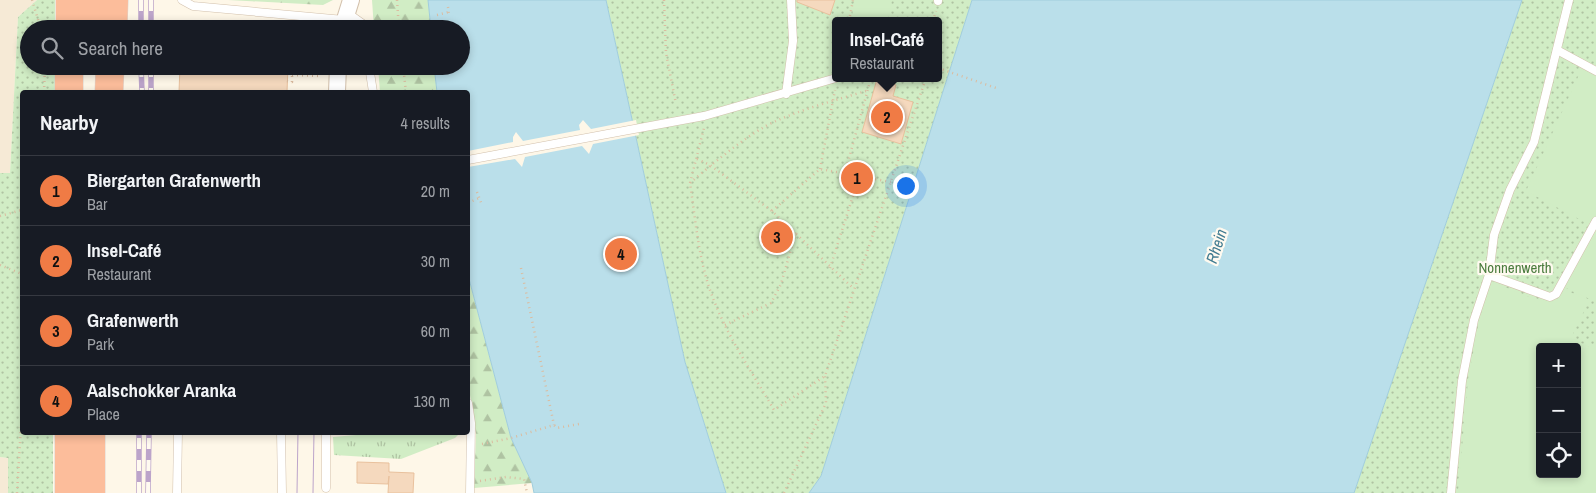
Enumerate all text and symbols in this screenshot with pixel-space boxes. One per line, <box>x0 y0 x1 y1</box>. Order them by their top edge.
popup <box>832 17 942 82</box>
search box <box>20 20 470 75</box>
text: Insel-Café <box>850 26 924 52</box>
icon: search <box>38 34 66 62</box>
text: Search here <box>78 35 163 61</box>
text: Restaurant <box>850 52 914 74</box>
pin: 2 <box>871 98 903 136</box>
text: Nearby <box>40 108 98 137</box>
text: 4 results <box>400 112 450 134</box>
pin: 1 <box>841 159 873 197</box>
text: Biergarten Grafenwerth <box>87 167 261 193</box>
your location <box>893 173 919 199</box>
text: 1 <box>52 180 60 202</box>
text: 20 m <box>421 180 450 202</box>
text: Bar <box>87 193 107 215</box>
pin: 3 <box>761 218 793 256</box>
water label: Rhein <box>1200 226 1232 266</box>
pin: 4 <box>605 235 637 273</box>
text: Insel-Café <box>87 237 161 263</box>
text: 2 <box>52 250 60 272</box>
text: 30 m <box>421 250 450 272</box>
park label: Nonnenwerth <box>1478 257 1552 278</box>
text: Restaurant <box>87 263 151 285</box>
text: Grafenwerth <box>87 307 179 333</box>
text: 3 <box>52 320 60 342</box>
text: 60 m <box>421 320 450 342</box>
text: Park <box>87 333 114 355</box>
map controls <box>1536 343 1581 478</box>
button: + <box>1536 343 1581 388</box>
text: Aalschokker Aranka <box>87 377 236 403</box>
button: − <box>1536 388 1581 433</box>
text: 4 <box>52 390 60 412</box>
text: 130 m <box>414 390 450 412</box>
text: Place <box>87 403 120 425</box>
button: locate <box>1536 433 1581 478</box>

